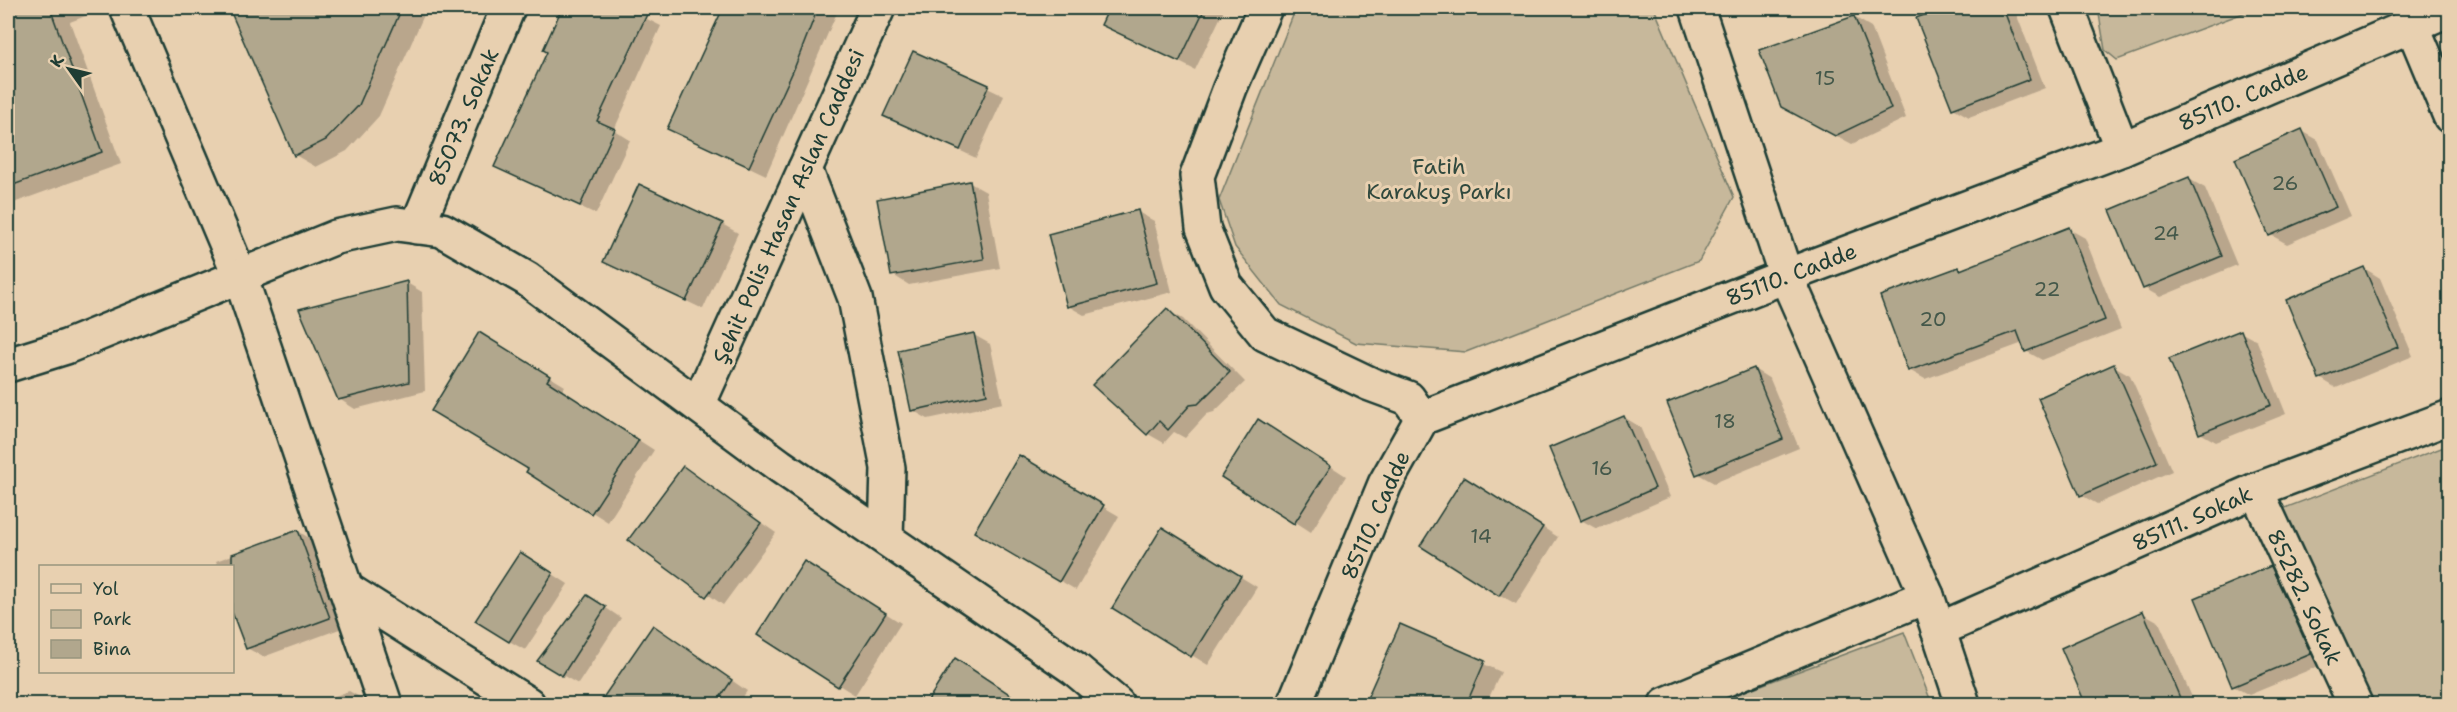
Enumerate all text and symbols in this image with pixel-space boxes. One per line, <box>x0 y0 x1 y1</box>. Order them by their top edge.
north arrow <box>39 39 99 99</box>
street label: 85073. Sokak <box>421 44 506 191</box>
street label: Şehit Polis Hasan Aslan Caddesi <box>706 44 871 368</box>
text: K <box>45 50 69 71</box>
street label: 85110. Cadde <box>2174 57 2312 138</box>
house number: 15 <box>1815 65 1835 91</box>
park label: Fatih Karakuş Parkı <box>1366 152 1512 206</box>
house number: 26 <box>2271 170 2299 196</box>
house number: 24 <box>2153 220 2179 246</box>
street label: 85110. Cadde <box>1722 236 1861 313</box>
house number: 22 <box>2034 276 2061 302</box>
house number: 20 <box>1919 306 1947 332</box>
house number: 18 <box>1714 408 1736 434</box>
street label: 85110. Cadde <box>1334 446 1417 584</box>
house number: 16 <box>1591 455 1613 481</box>
street label: 85111. Sokak <box>2128 479 2257 558</box>
house number: 14 <box>1470 523 1492 549</box>
street label: 85282. Sokak <box>2260 525 2349 670</box>
legend <box>39 565 234 673</box>
text: Yol <box>93 577 119 601</box>
text: Park <box>93 607 132 631</box>
text: Bina <box>93 637 131 661</box>

